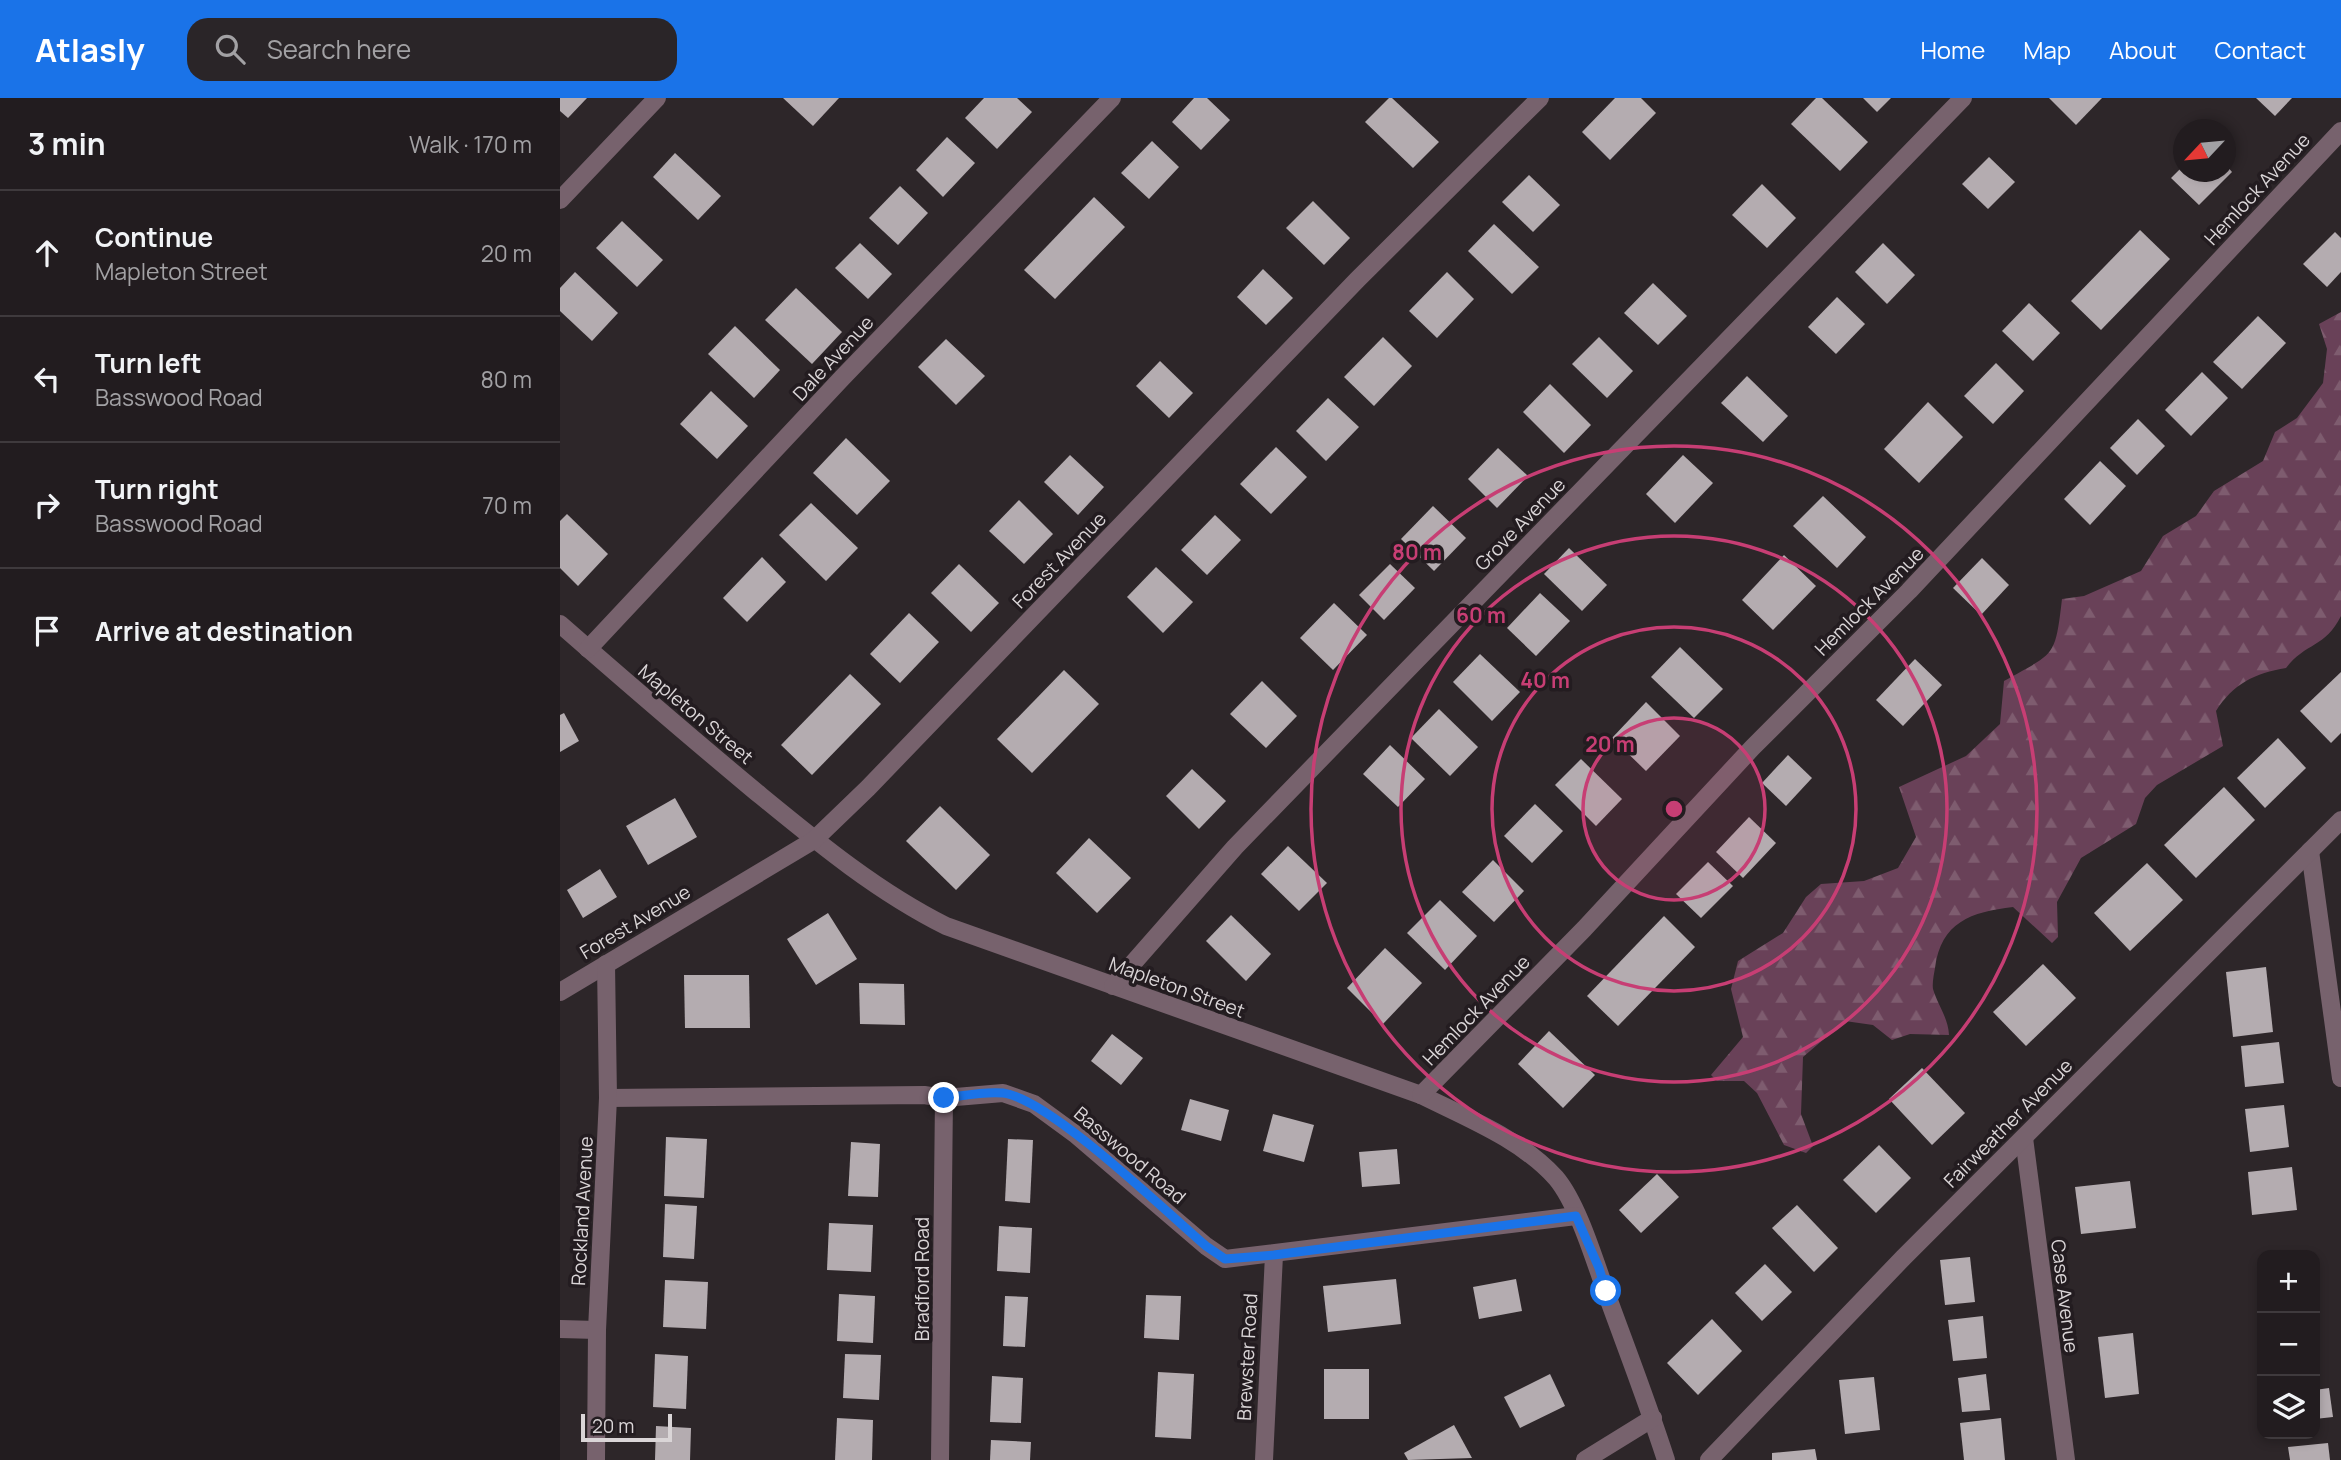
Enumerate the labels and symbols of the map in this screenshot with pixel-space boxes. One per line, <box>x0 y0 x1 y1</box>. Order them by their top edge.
north arrow <box>2173 119 2236 182</box>
street label: Hemlock Avenue <box>2198 127 2316 251</box>
street label: Dale Avenue <box>787 310 879 406</box>
street label: Grove Avenue <box>1469 472 1571 576</box>
street label: Forest Avenue <box>1006 506 1112 614</box>
text: 80 m <box>1392 538 1442 566</box>
street label: Hemlock Avenue <box>1809 541 1929 661</box>
text: 60 m <box>1456 601 1506 629</box>
street label: Mapleton Street <box>633 658 759 770</box>
text: 40 m <box>1520 666 1570 694</box>
text: 20 m <box>1585 730 1635 758</box>
centre of rings <box>1662 797 1686 821</box>
street label: Forest Avenue <box>575 879 695 965</box>
street label: Hemlock Avenue <box>1416 949 1536 1071</box>
street label: Mapleton Street <box>1106 950 1248 1024</box>
street label: Fairweather Avenue <box>1938 1053 2078 1193</box>
route end <box>928 1082 959 1113</box>
street label: Basswood Road <box>1069 1101 1191 1209</box>
street label: Rockland Avenue <box>565 1136 599 1286</box>
street label: Bradford Road <box>909 1217 935 1341</box>
street label: Case Avenue <box>2045 1238 2085 1354</box>
route start <box>1590 1275 1621 1306</box>
street label: Brewster Road <box>1231 1293 1263 1421</box>
scale bar <box>581 1411 672 1443</box>

